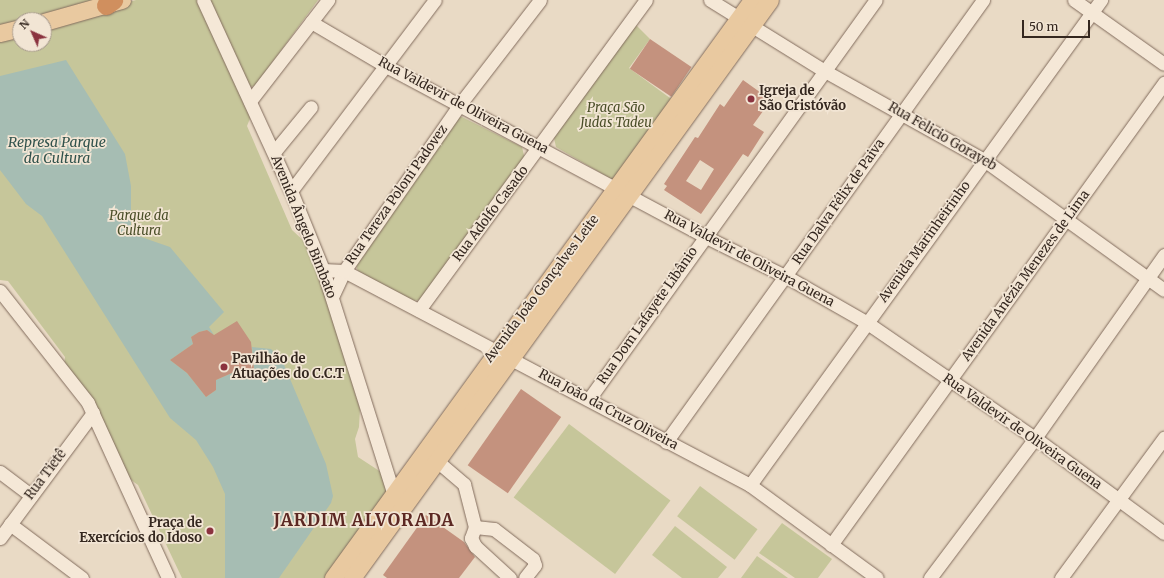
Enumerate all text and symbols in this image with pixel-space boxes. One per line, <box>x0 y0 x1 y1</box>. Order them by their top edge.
north arrow <box>12 12 52 52</box>
scale bar <box>1024 12 1092 38</box>
text: N <box>16 16 32 32</box>
text: 50 m <box>1029 19 1058 34</box>
street label: Rua Valdevir de Oliveira Guena <box>375 54 551 158</box>
place label: Igreja de São Cristóvão <box>759 84 846 115</box>
marker: Igreja de São Cristóvão <box>746 94 756 104</box>
street label: Rua Felicio Gorayeb <box>885 100 999 174</box>
park label: Praça São Judas Tadeu <box>580 101 652 132</box>
street label: Rua Tereza Poloni Padovez <box>343 122 451 268</box>
water label: Represa Parque da Cultura <box>8 134 106 166</box>
street label: Rua Dalva Félix de Paiva <box>790 136 888 268</box>
street label: Avenida Ângelo Bimbato <box>267 153 339 301</box>
street label: Rua Adolfo Casado <box>450 163 532 265</box>
street label: Avenida Marinheirinho <box>876 178 974 306</box>
street label: Avenida Anézia Menezes de Lima <box>959 188 1093 364</box>
street label: Rua Valdevir de Oliveira Guena <box>661 207 837 311</box>
park label: Parque da Cultura <box>109 209 169 240</box>
street label: Avenida João Gonçalves Leite <box>481 212 603 366</box>
street label: Rua Dom Lafayete Libânio <box>595 244 701 388</box>
place label: Pavilhão de Atuações do C.C.T <box>232 352 344 383</box>
marker: Pavilhão de Atuações do C.C.T <box>219 362 229 372</box>
street label: Rua João da Cruz Oliveira <box>536 367 680 453</box>
street label: Rua Valdevir de Oliveira Guena <box>940 371 1104 493</box>
street label: Rua Tietê <box>22 447 70 503</box>
district label: JARDIM ALVORADA <box>274 511 454 531</box>
place label: Praça de Exercícios do Idoso <box>79 516 202 547</box>
marker: Praça de Exercícios do Idoso <box>205 526 215 536</box>

